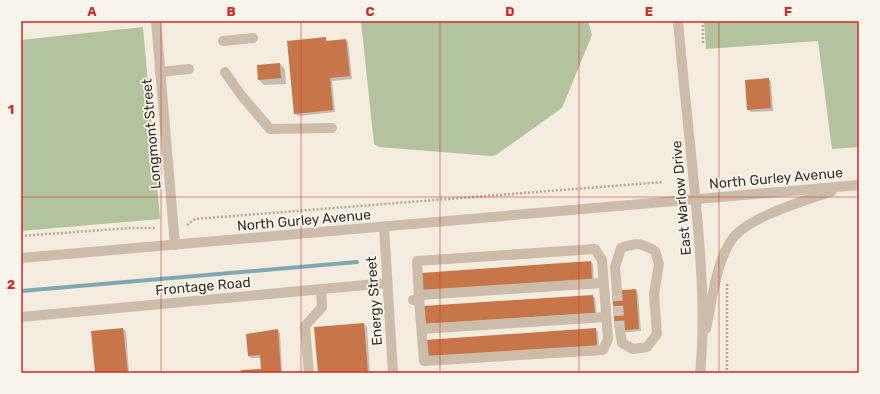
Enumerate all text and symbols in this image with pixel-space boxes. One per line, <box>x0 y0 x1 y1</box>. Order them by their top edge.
text: A <box>87 4 97 19</box>
text: B <box>226 4 236 19</box>
text: C <box>365 4 375 19</box>
text: D <box>505 4 515 19</box>
text: E <box>645 4 653 19</box>
text: F <box>784 4 792 19</box>
street label: Longmont Street <box>138 77 165 190</box>
text: 1 <box>8 102 14 117</box>
street label: East Warlow Drive <box>668 140 695 256</box>
street label: North Gurley Avenue <box>708 164 844 193</box>
street label: North Gurley Avenue <box>236 206 372 235</box>
street label: Energy Street <box>363 255 386 346</box>
street label: Frontage Road <box>155 274 251 299</box>
text: 2 <box>7 277 15 292</box>

